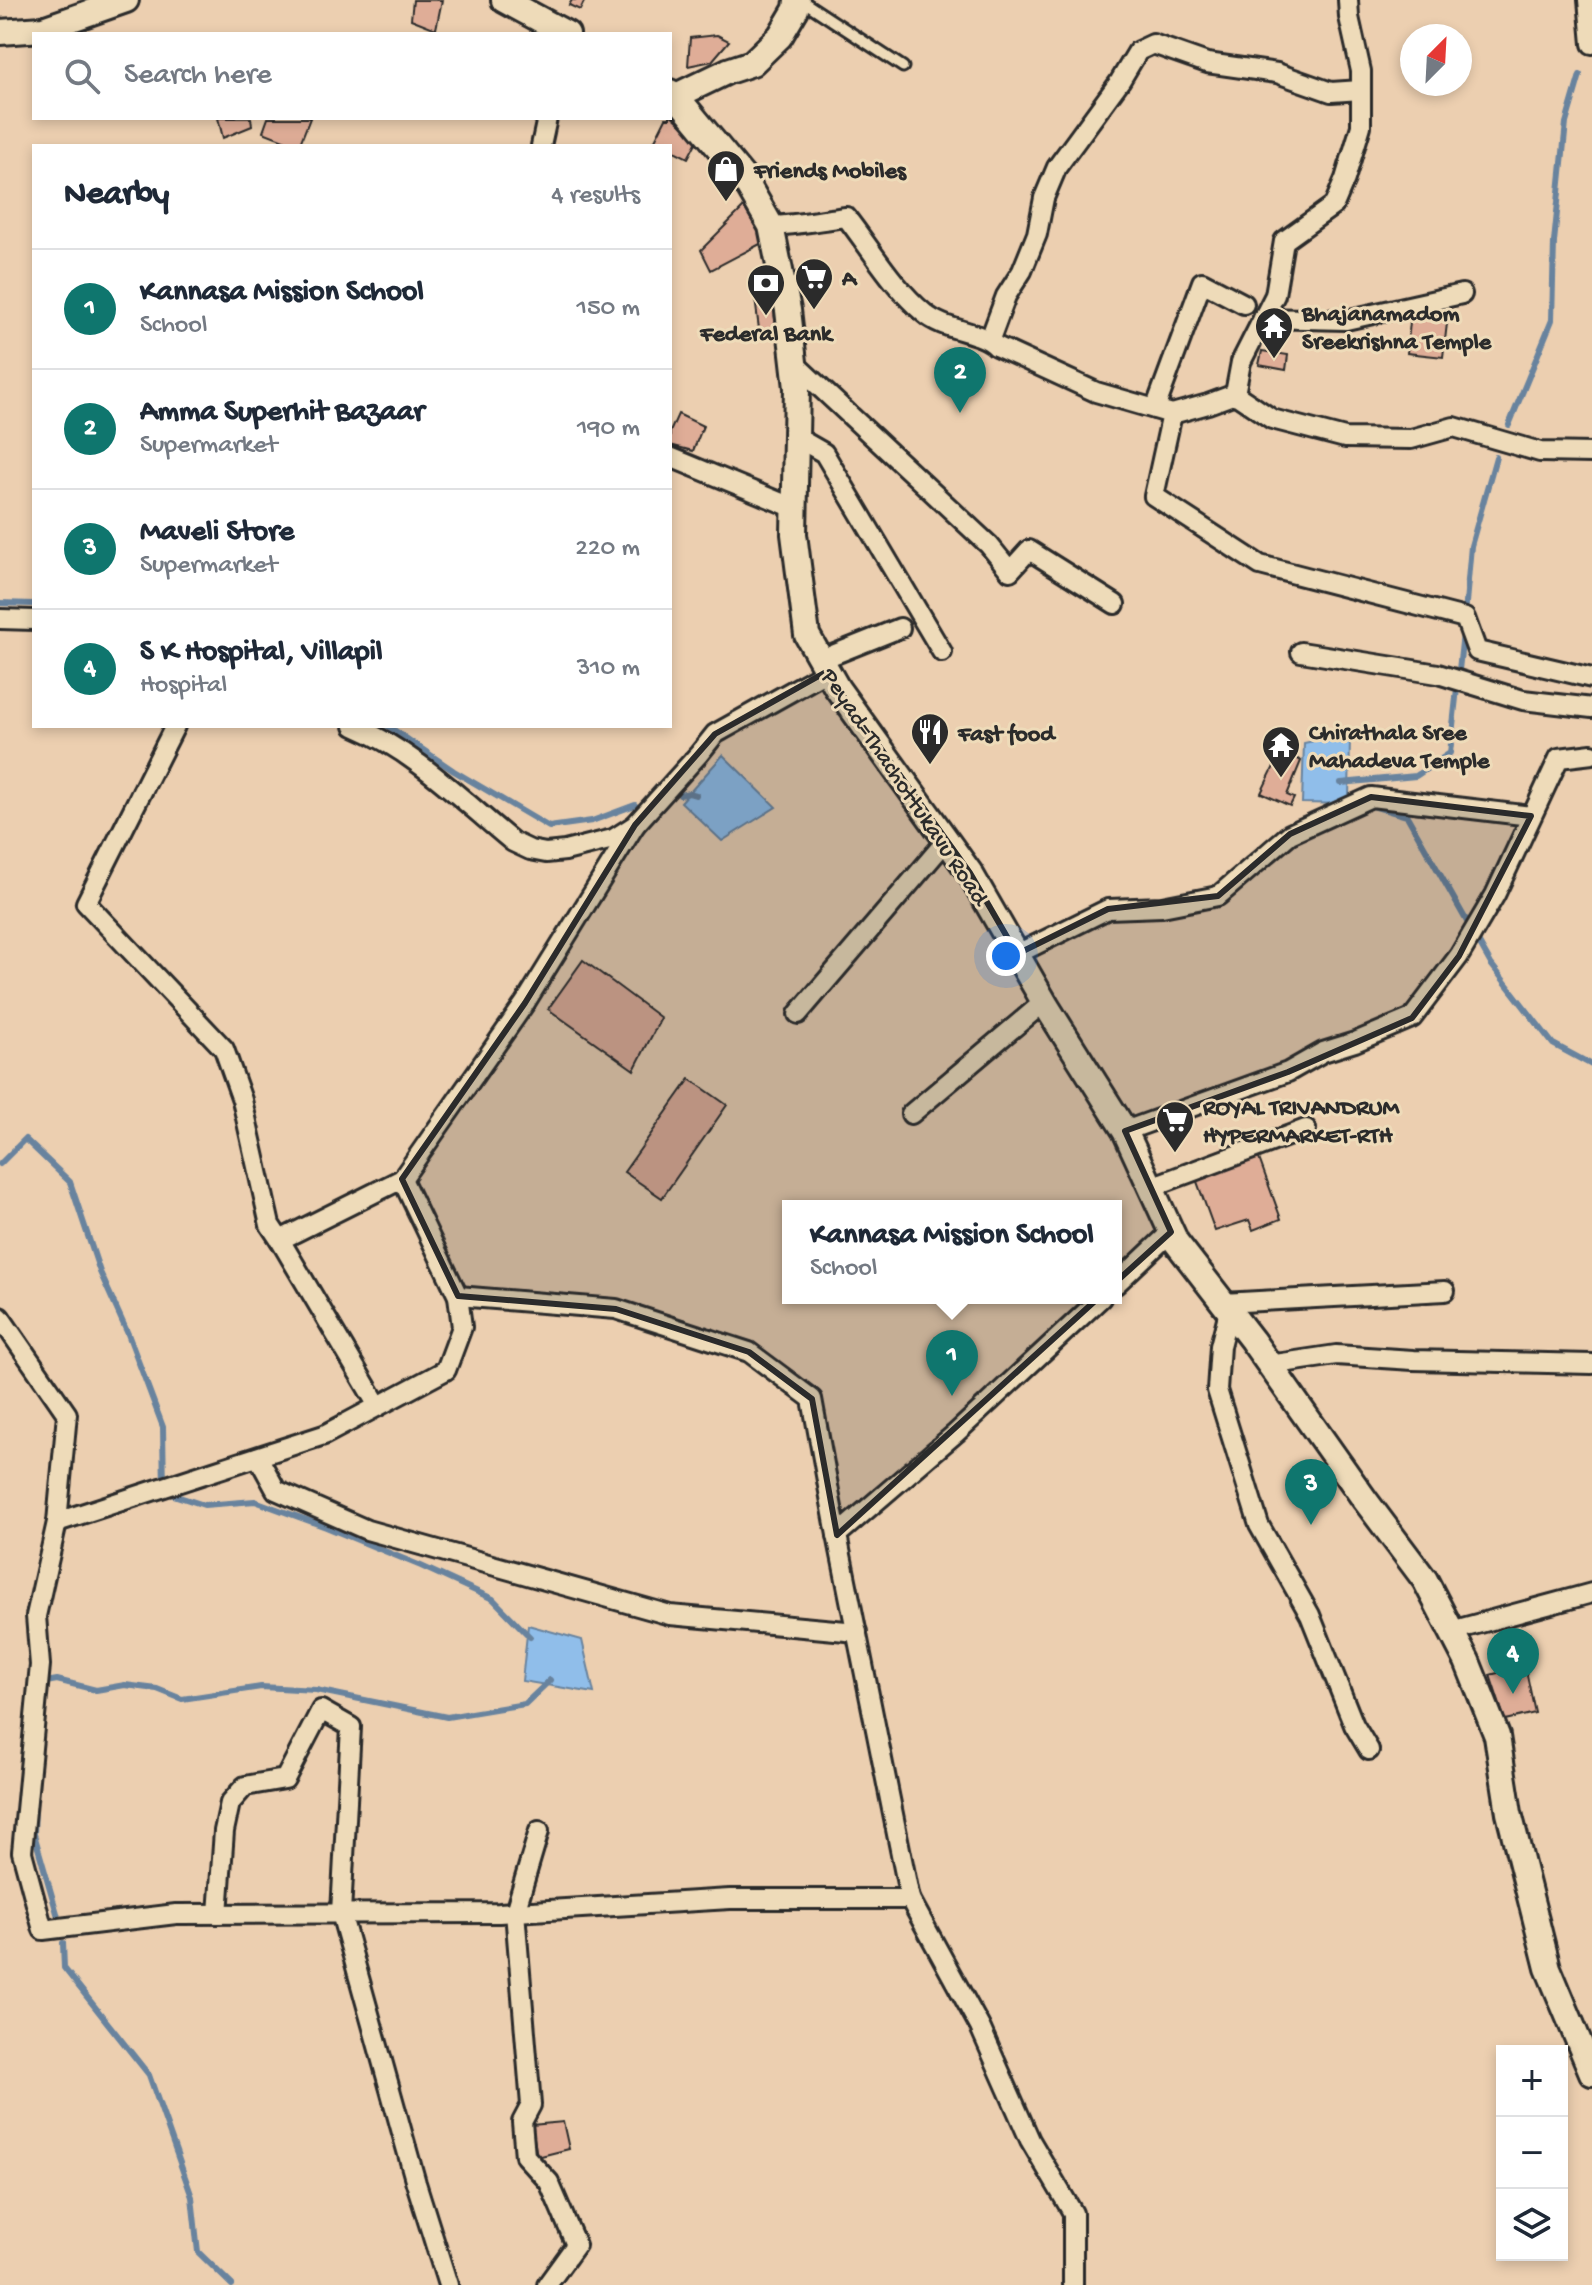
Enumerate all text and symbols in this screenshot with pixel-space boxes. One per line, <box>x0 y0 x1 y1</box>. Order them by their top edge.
north arrow <box>1400 24 1472 96</box>
search box <box>32 32 672 120</box>
icon: search <box>60 54 104 98</box>
text: Search here <box>124 59 272 94</box>
shop icon: Friends Mobiles <box>705 148 747 203</box>
place label: Friends Mobiles <box>753 158 907 187</box>
text: Nearby <box>64 176 169 216</box>
text: 4 results <box>551 181 640 212</box>
supermarket icon: A <box>793 256 835 311</box>
bank icon: Federal Bank <box>745 262 787 317</box>
place label: A <box>841 266 858 295</box>
text: Kannasa Mission School <box>140 276 424 311</box>
text: 1 <box>85 294 95 325</box>
text: 150 m <box>576 294 640 325</box>
place label: Bhajanamadom Sreekrishna Temple <box>1301 301 1493 358</box>
temple icon: Bhajanamadom Sreekrishna Temple <box>1253 305 1295 360</box>
text: School <box>140 311 208 342</box>
place label: Federal Bank <box>699 321 835 350</box>
pin: 2 <box>934 347 986 413</box>
text: Amma Superhit Bazaar <box>140 396 424 431</box>
text: 2 <box>84 414 96 445</box>
text: 190 m <box>577 414 640 445</box>
text: Supermarket <box>140 431 277 462</box>
text: Maveli Store <box>140 516 294 551</box>
text: 3 <box>83 534 97 565</box>
text: 220 m <box>575 534 640 565</box>
text: Supermarket <box>140 551 277 582</box>
text: S K Hospital, Villapil <box>140 636 383 671</box>
text: 4 <box>84 654 96 685</box>
text: 310 m <box>577 654 640 685</box>
street label: Peyad=Thachottukavu Road <box>812 663 994 914</box>
text: Hospital <box>140 671 227 702</box>
restaurant icon: Fast food <box>909 711 951 766</box>
place label: Chirathala Sree Mahadeva Temple <box>1309 720 1491 777</box>
place label: Fast food <box>957 721 1057 750</box>
temple icon: Chirathala Sree Mahadeva Temple <box>1260 724 1302 779</box>
your location <box>986 936 1026 976</box>
place label: ROYAL TRIVANDRUM HYPERMARKET-RTH <box>1202 1095 1401 1152</box>
supermarket icon: ROYAL TRIVANDRUM HYPERMARKET-RTH <box>1154 1099 1196 1154</box>
popup <box>782 1200 1122 1304</box>
text: Kannasa Mission School <box>810 1219 1094 1254</box>
text: School <box>810 1254 878 1285</box>
pin: 1 <box>926 1330 978 1396</box>
pin: 3 <box>1285 1459 1337 1525</box>
pin: 4 <box>1487 1628 1539 1694</box>
map controls <box>1496 2045 1568 2261</box>
button: + <box>1496 2045 1568 2117</box>
button: − <box>1496 2117 1568 2189</box>
button: layers <box>1496 2189 1568 2261</box>

